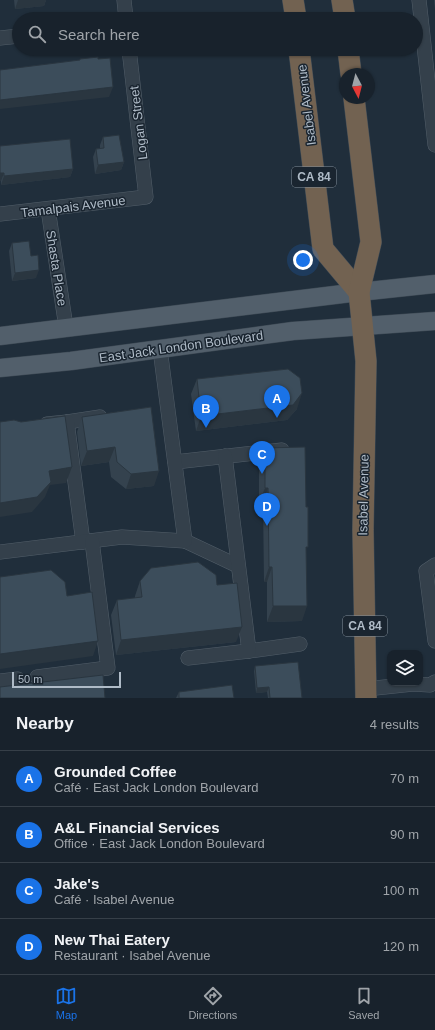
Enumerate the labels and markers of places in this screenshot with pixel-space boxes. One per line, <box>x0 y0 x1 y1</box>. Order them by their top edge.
pin: A <box>264 385 290 418</box>
pin: B <box>193 395 219 428</box>
pin: C <box>249 441 275 474</box>
pin: D <box>254 493 280 526</box>

